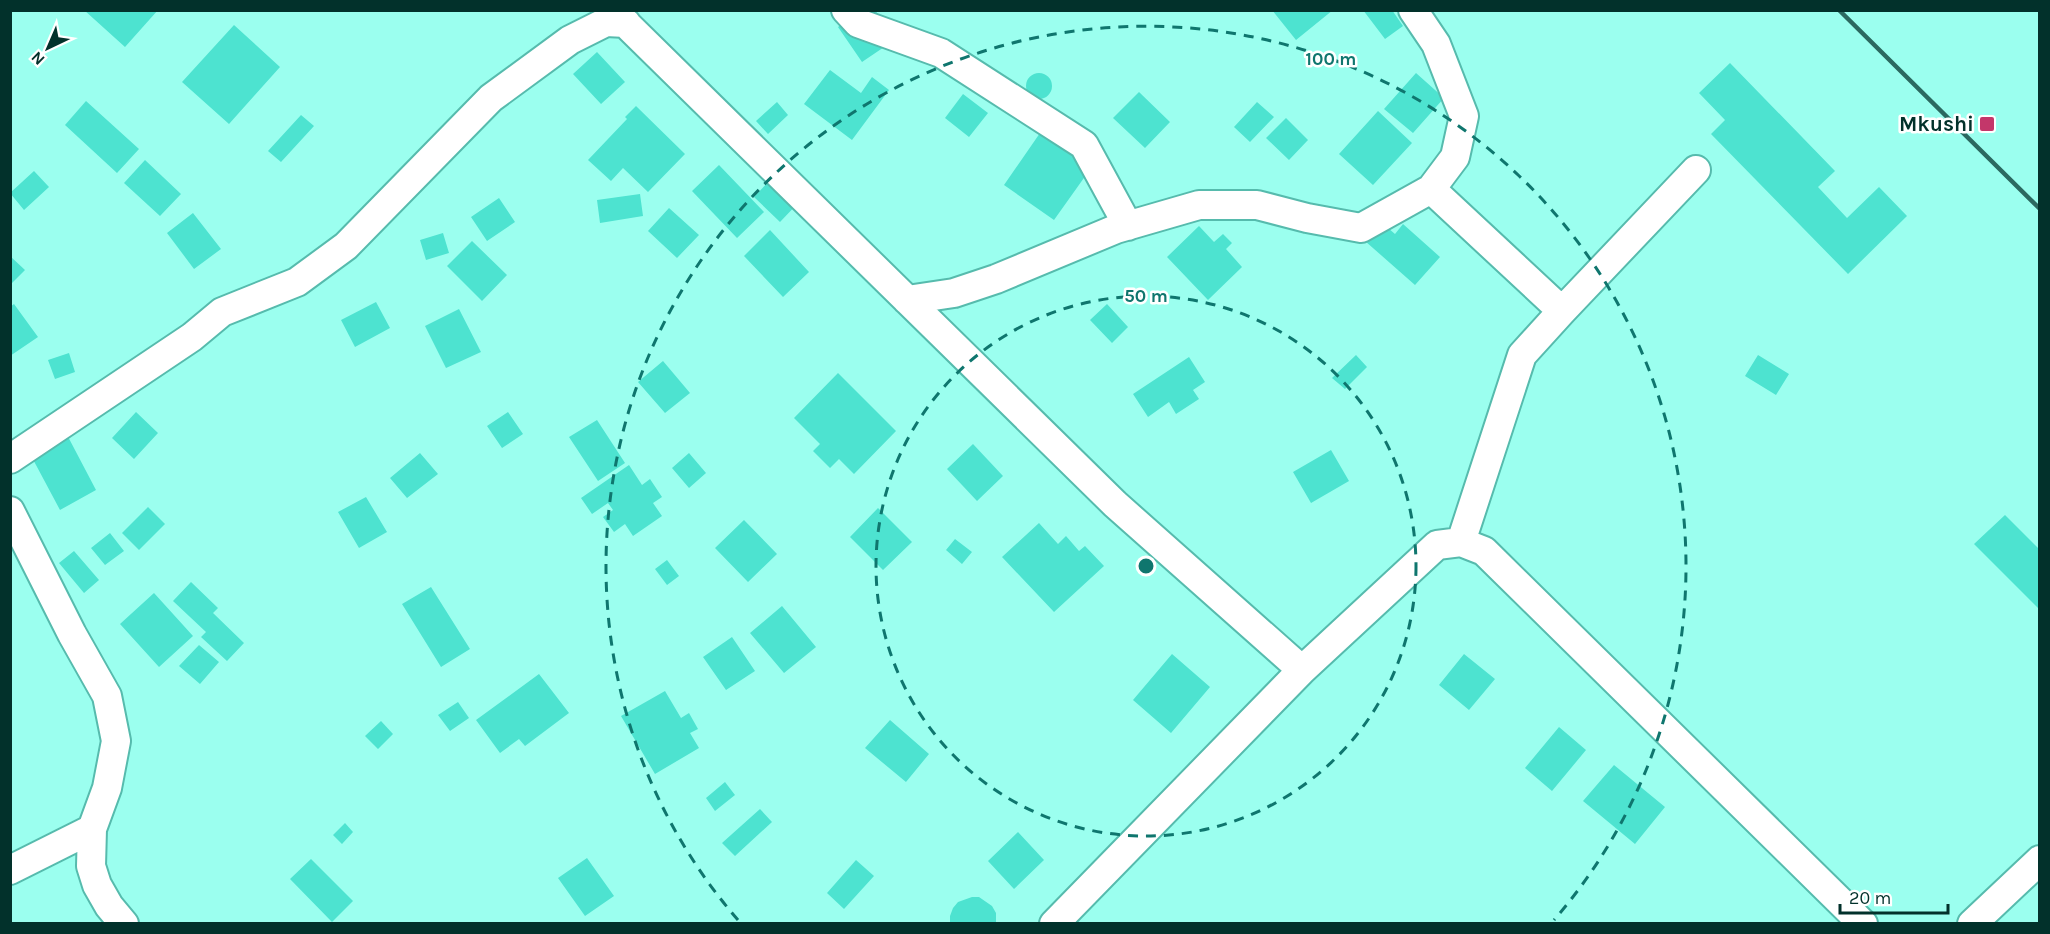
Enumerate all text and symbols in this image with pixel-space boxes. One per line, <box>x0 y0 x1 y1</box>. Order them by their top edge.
north arrow <box>18 18 78 78</box>
text: N <box>27 48 49 69</box>
text: 100 m <box>1306 48 1356 70</box>
place label: Mkushi <box>1899 112 1974 136</box>
marker: Mkushi <box>1978 115 1996 133</box>
text: 50 m <box>1124 285 1168 307</box>
centre of rings <box>1136 556 1156 576</box>
scale bar <box>1840 877 1948 915</box>
text: 20 m <box>1849 887 1891 909</box>

